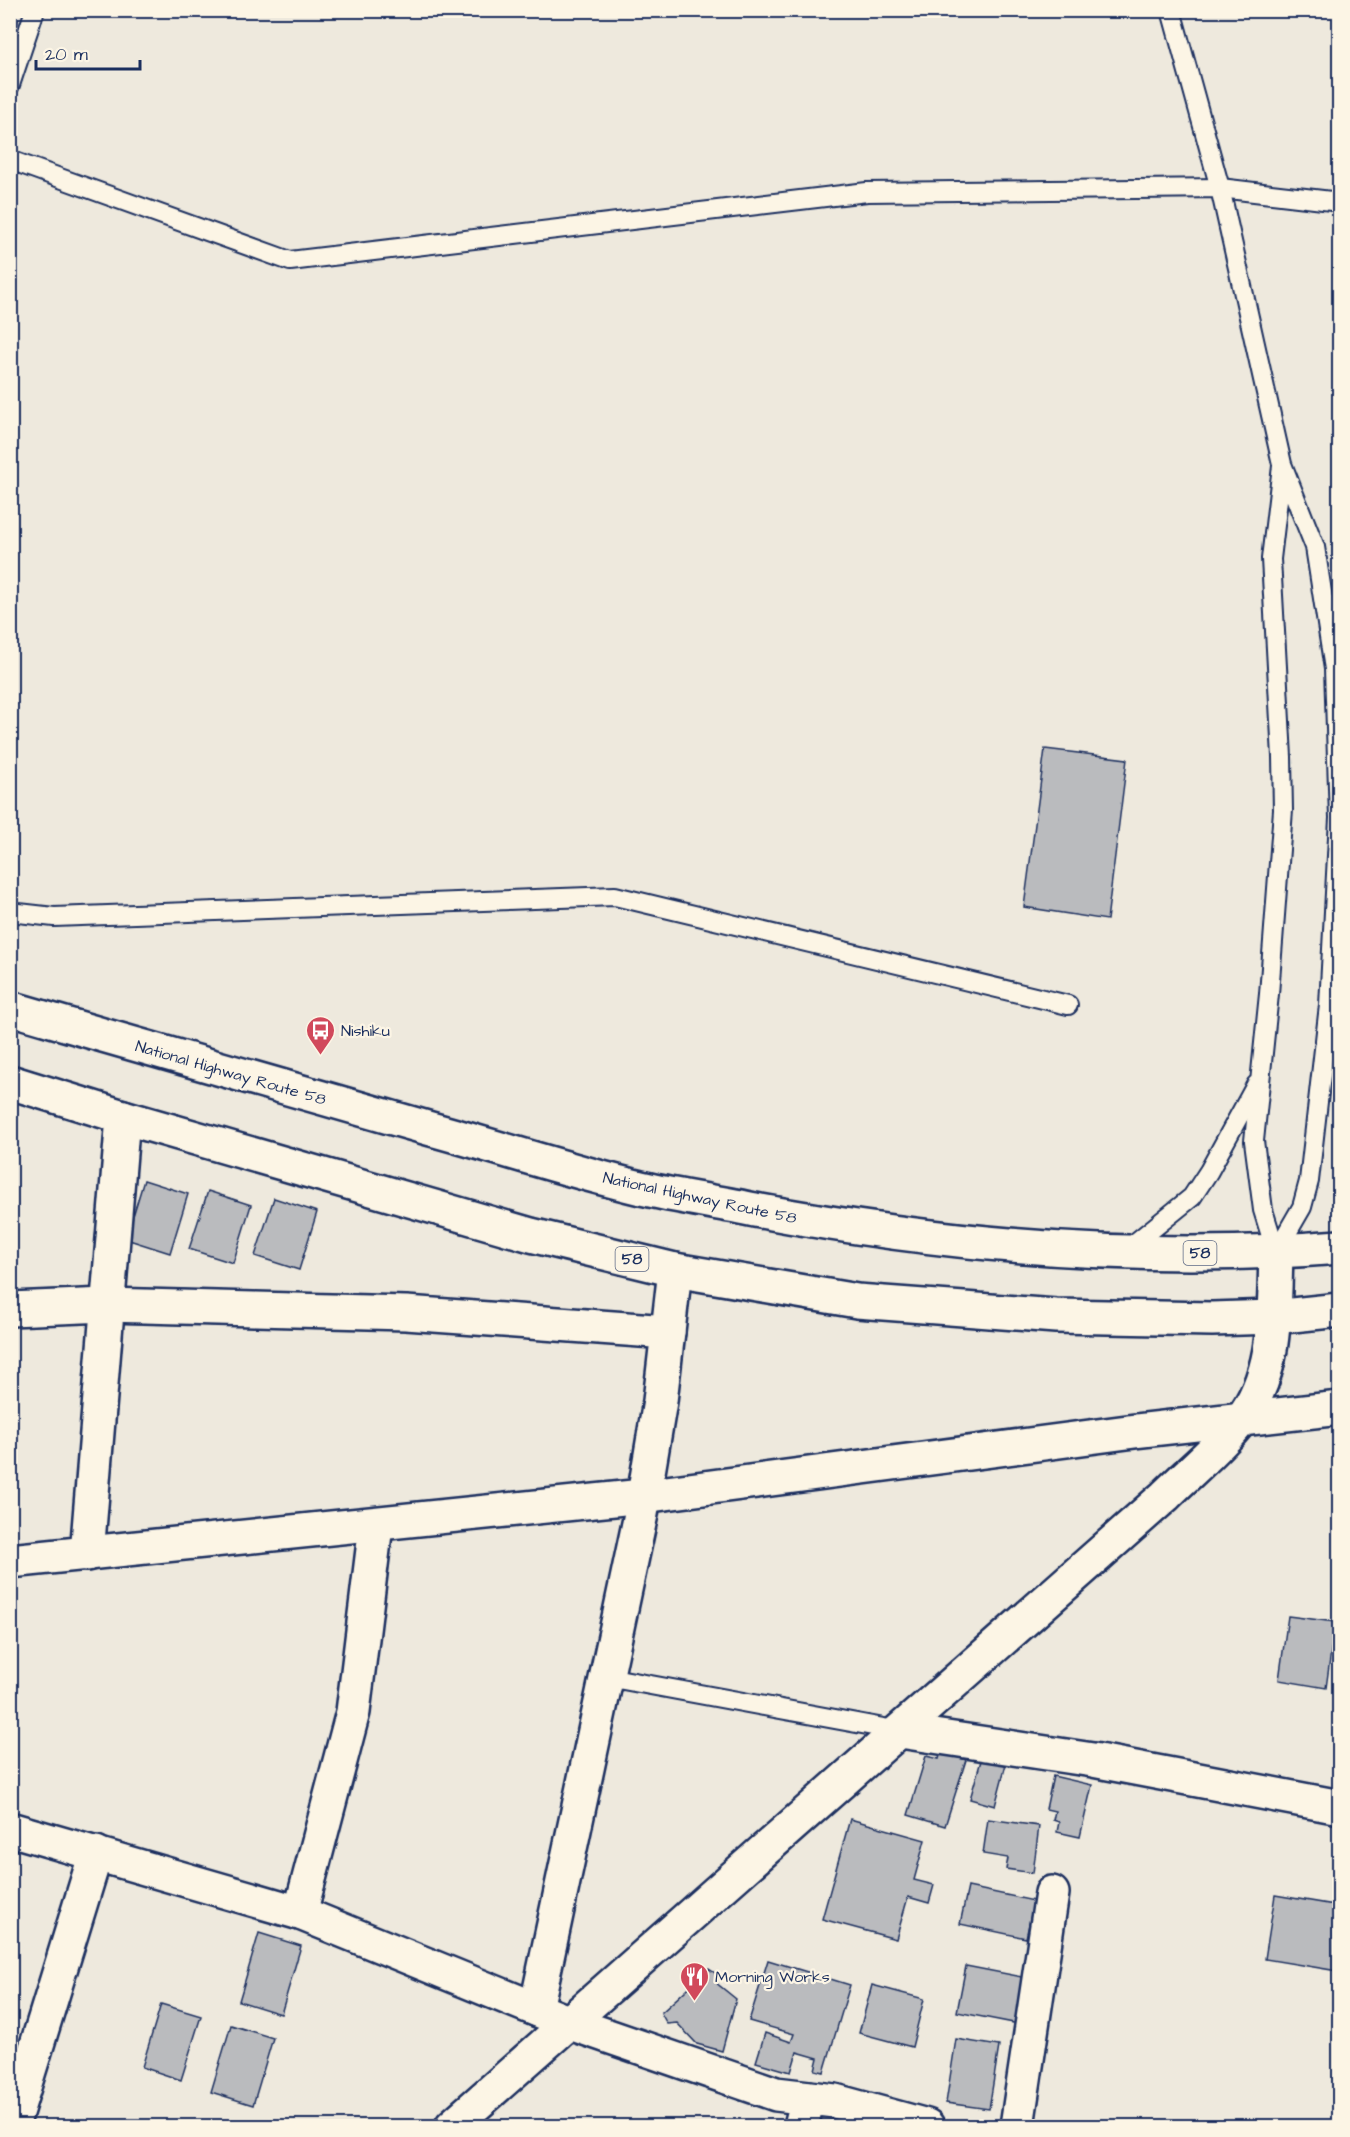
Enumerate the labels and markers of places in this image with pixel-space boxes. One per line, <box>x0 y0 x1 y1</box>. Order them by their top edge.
bus stop icon: Nishiku <box>304 1014 336 1056</box>
place label: Nishiku <box>341 1020 390 1042</box>
restaurant icon: Morning Works <box>678 1960 710 2002</box>
place label: Morning Works <box>715 1966 830 1989</box>

